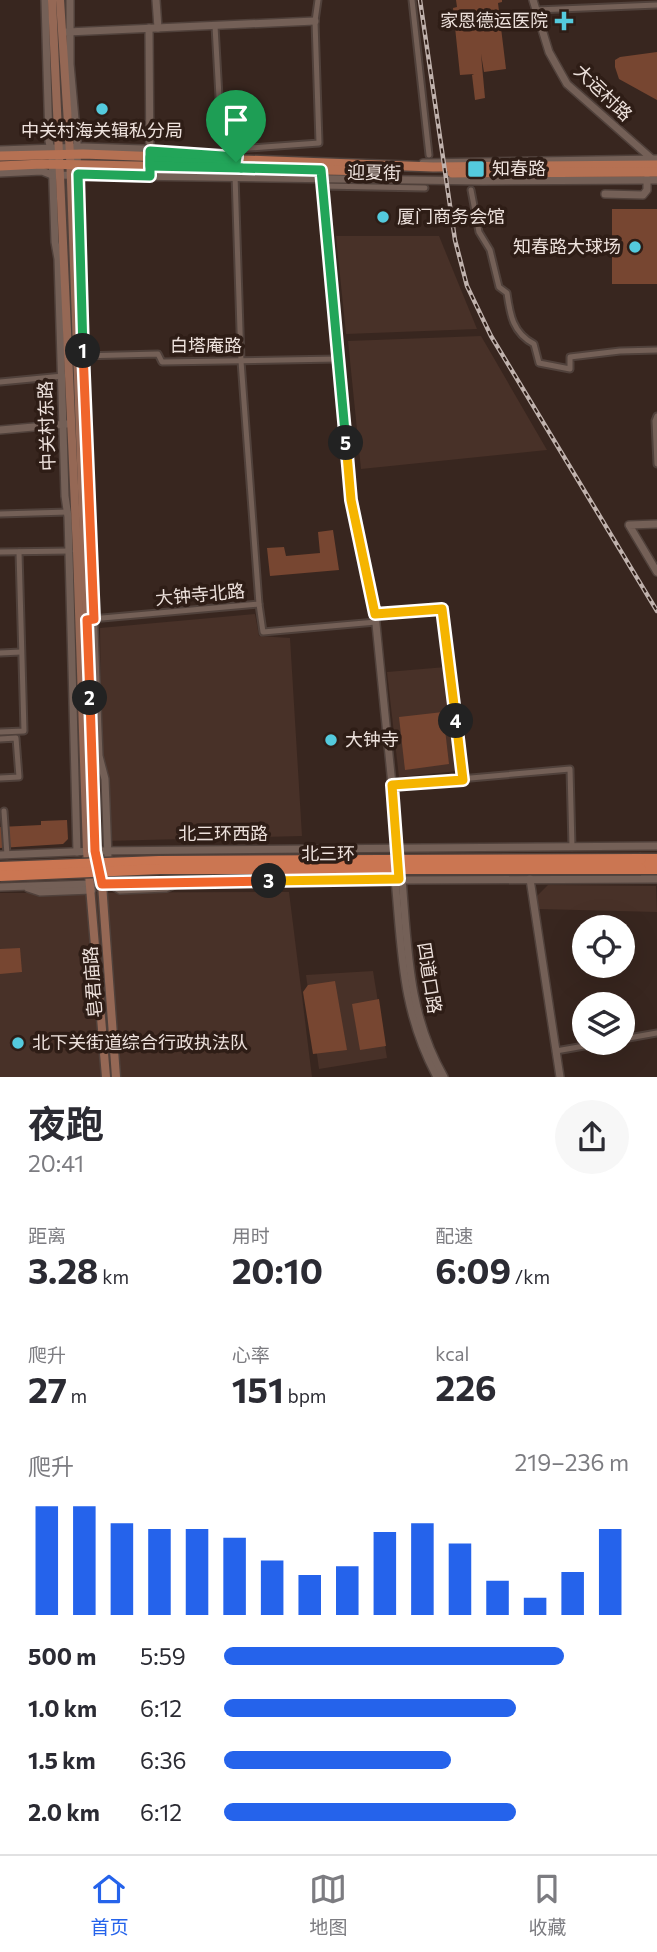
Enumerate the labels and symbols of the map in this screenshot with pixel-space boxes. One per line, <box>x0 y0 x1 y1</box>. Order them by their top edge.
place label: 家恩德运医院 <box>440 9 548 31</box>
marker: 家恩德运医院 <box>554 11 574 31</box>
street label: 大运村路 <box>570 59 637 125</box>
pin <box>206 90 266 162</box>
marker: 中关村海关辑私分局 <box>94 101 110 117</box>
place label: 中关村海关辑私分局 <box>21 119 183 141</box>
place label: 知春路 <box>492 157 546 179</box>
marker: 知春路 <box>466 159 486 179</box>
street label: 迎夏街 <box>347 161 401 183</box>
place label: 厦门商务会馆 <box>397 205 505 227</box>
marker: 厦门商务会馆 <box>375 209 391 225</box>
place label: 知春路大球场 <box>513 235 621 257</box>
marker: 知春路大球场 <box>627 239 643 255</box>
pin: 1 <box>66 334 100 368</box>
street label: 白塔庵路 <box>170 334 242 356</box>
street label: 中关村东路 <box>33 381 59 471</box>
pin: 5 <box>328 426 364 460</box>
street label: 大钟寺北路 <box>154 579 246 609</box>
pin: 2 <box>72 680 108 716</box>
pin: 4 <box>438 704 474 738</box>
place label: 大钟寺 <box>345 728 399 750</box>
marker: 大钟寺 <box>323 732 339 748</box>
street label: 北三环西路 <box>178 822 268 844</box>
street label: 北三环 <box>301 842 355 864</box>
pin: 3 <box>252 864 286 898</box>
street label: 四道口路 <box>413 941 446 1015</box>
street label: 皂君庙路 <box>79 945 105 1019</box>
place label: 北下关街道综合行政执法队 <box>32 1031 248 1053</box>
marker: 北下关街道综合行政执法队 <box>10 1035 26 1051</box>

